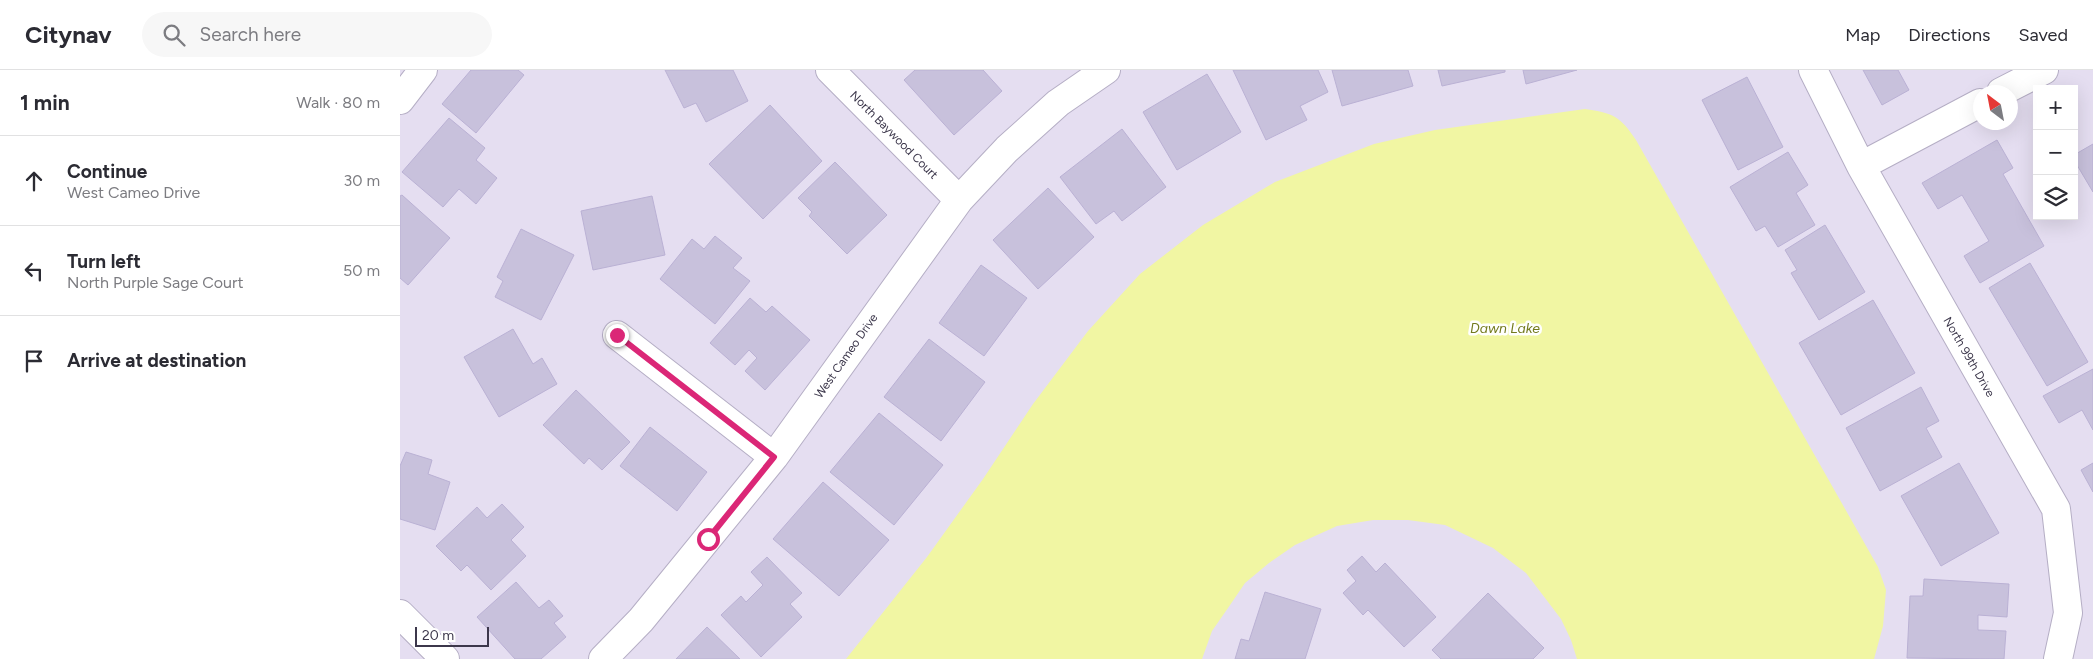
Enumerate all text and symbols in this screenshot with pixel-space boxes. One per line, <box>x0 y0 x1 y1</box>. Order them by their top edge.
search box <box>142 12 492 57</box>
text: Citynav <box>25 20 112 49</box>
icon: search <box>160 21 188 49</box>
text: Search here <box>200 23 301 46</box>
text: Map <box>1845 24 1880 46</box>
text: Directions <box>1908 24 1990 46</box>
text: Saved <box>2018 24 2068 46</box>
north arrow <box>1973 85 2018 130</box>
map controls <box>2033 85 2078 220</box>
button: + <box>2033 85 2078 130</box>
street label: North Baywood Court <box>847 88 941 182</box>
text: 1 min <box>20 90 70 115</box>
text: Walk · 80 m <box>296 93 380 112</box>
button: − <box>2033 130 2078 175</box>
text: Continue <box>67 160 147 183</box>
icon: ahead <box>20 167 48 195</box>
text: 30 m <box>343 171 380 190</box>
button: layers <box>2033 175 2078 220</box>
text: West Cameo Drive <box>67 183 200 202</box>
text: Turn left <box>67 250 141 273</box>
icon: left <box>20 257 48 285</box>
text: 50 m <box>343 261 380 280</box>
text: North Purple Sage Court <box>67 273 243 292</box>
street label: West Cameo Drive <box>812 311 881 401</box>
street label: North 99th Drive <box>1940 315 1998 400</box>
water label: Dawn Lake <box>1470 320 1540 337</box>
route end <box>606 324 629 347</box>
icon: arrive <box>20 347 48 375</box>
text: Arrive at destination <box>67 349 246 372</box>
route start <box>697 528 720 551</box>
scale bar <box>415 624 489 647</box>
text: 20 m <box>422 627 454 644</box>

